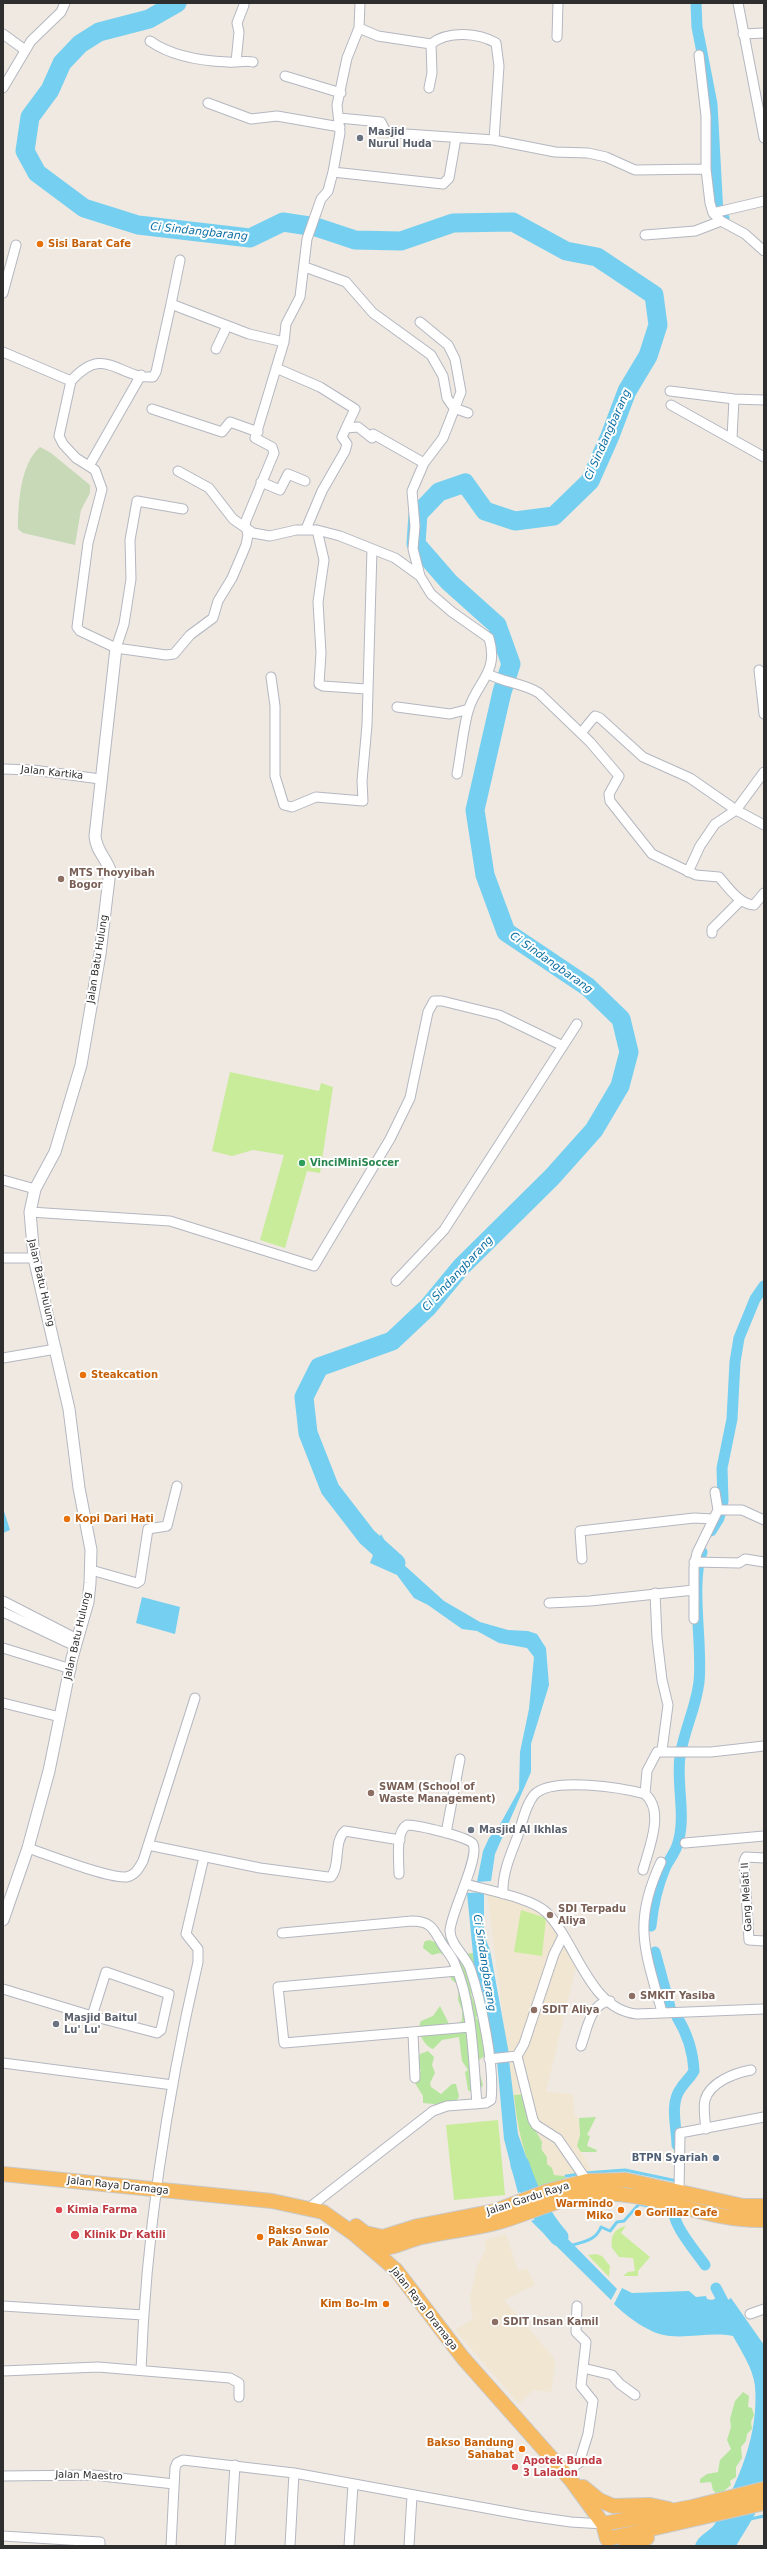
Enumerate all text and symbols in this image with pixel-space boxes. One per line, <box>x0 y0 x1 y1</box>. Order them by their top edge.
place label: Masjid Nurul Huda <box>368 126 432 150</box>
marker: Masjid Nurul Huda <box>355 133 365 143</box>
water label: Ci Sindangbarang <box>150 220 248 244</box>
place label: Sisi Barat Cafe <box>48 238 131 250</box>
marker: Sisi Barat Cafe <box>35 239 45 249</box>
water label: Ci Sindangbarang <box>582 388 634 482</box>
street label: Jalan Kartika <box>20 764 84 782</box>
place label: MTS Thoyyibah Bogor <box>69 867 155 890</box>
marker: MTS Thoyyibah Bogor <box>56 874 66 884</box>
street label: Jalan Batu Hulung <box>85 914 111 1004</box>
water label: Ci Sindangbarang <box>507 930 595 996</box>
place label: VinciMiniSoccer <box>310 1157 399 1169</box>
marker: VinciMiniSoccer <box>297 1158 307 1168</box>
water label: Ci Sindangbarang <box>420 1234 496 1314</box>
street label: Jalan Batu Hulung <box>25 1238 57 1328</box>
place label: Steakcation <box>91 1369 158 1381</box>
marker: Steakcation <box>78 1370 88 1380</box>
place label: Kopi Dari Hati <box>75 1513 154 1525</box>
marker: Kopi Dari Hati <box>62 1514 72 1524</box>
street label: Jalan Batu Hulung <box>62 1591 94 1681</box>
place label: SWAM (School of Waste Management) <box>379 1781 496 1804</box>
marker: SWAM (School of Waste Management) <box>366 1788 376 1798</box>
place label: Masjid Al Ikhlas <box>479 1824 567 1836</box>
marker: Masjid Al Ikhlas <box>466 1825 476 1835</box>
street label: Gang Melati II <box>739 1862 755 1932</box>
place label: SDI Terpadu Aliya <box>558 1903 626 1926</box>
marker: SDI Terpadu Aliya <box>545 1910 555 1920</box>
water label: Ci Sindangbarang <box>470 1914 498 2012</box>
place label: SMKIT Yasiba <box>640 1990 715 2002</box>
marker: SMKIT Yasiba <box>627 1991 637 2001</box>
place label: SDIT Aliya <box>542 2004 599 2016</box>
marker: SDIT Aliya <box>529 2005 539 2015</box>
place label: Masjid Baitul Lu' Lu' <box>64 2012 137 2036</box>
marker: Masjid Baitul Lu' Lu' <box>51 2019 61 2029</box>
place label: BTPN Syariah <box>632 2152 708 2164</box>
marker: BTPN Syariah <box>711 2153 721 2163</box>
street label: Jalan Raya Dramaga <box>67 2175 169 2197</box>
street label: Jalan Gardu Raya <box>485 2180 571 2218</box>
place label: Warmindo Miko <box>556 2198 613 2222</box>
place label: Kimia Farma <box>67 2204 137 2216</box>
marker: Kimia Farma <box>54 2205 64 2215</box>
marker: Warmindo Miko <box>616 2205 626 2215</box>
place label: Gorillaz Cafe <box>646 2207 718 2219</box>
marker: Gorillaz Cafe <box>633 2208 643 2218</box>
place label: Bakso Solo Pak Anwar <box>268 2225 330 2248</box>
marker: Klinik Dr Katili <box>69 2229 81 2241</box>
place label: Klinik Dr Katili <box>84 2229 166 2241</box>
marker: Bakso Solo Pak Anwar <box>255 2232 265 2242</box>
street label: Jalan Raya Dramaga <box>388 2265 460 2353</box>
place label: Kim Bo-Im <box>320 2298 378 2310</box>
marker: Kim Bo-Im <box>381 2299 391 2309</box>
place label: SDIT Insan Kamil <box>503 2316 598 2328</box>
marker: SDIT Insan Kamil <box>490 2317 500 2327</box>
place label: Bakso Bandung Sahabat <box>427 2437 514 2460</box>
marker: Bakso Bandung Sahabat <box>517 2444 527 2454</box>
place label: Apotek Bunda 3 Laladon <box>523 2455 602 2478</box>
marker: Apotek Bunda 3 Laladon <box>510 2462 520 2472</box>
street label: Jalan Maestro <box>55 2469 123 2483</box>

